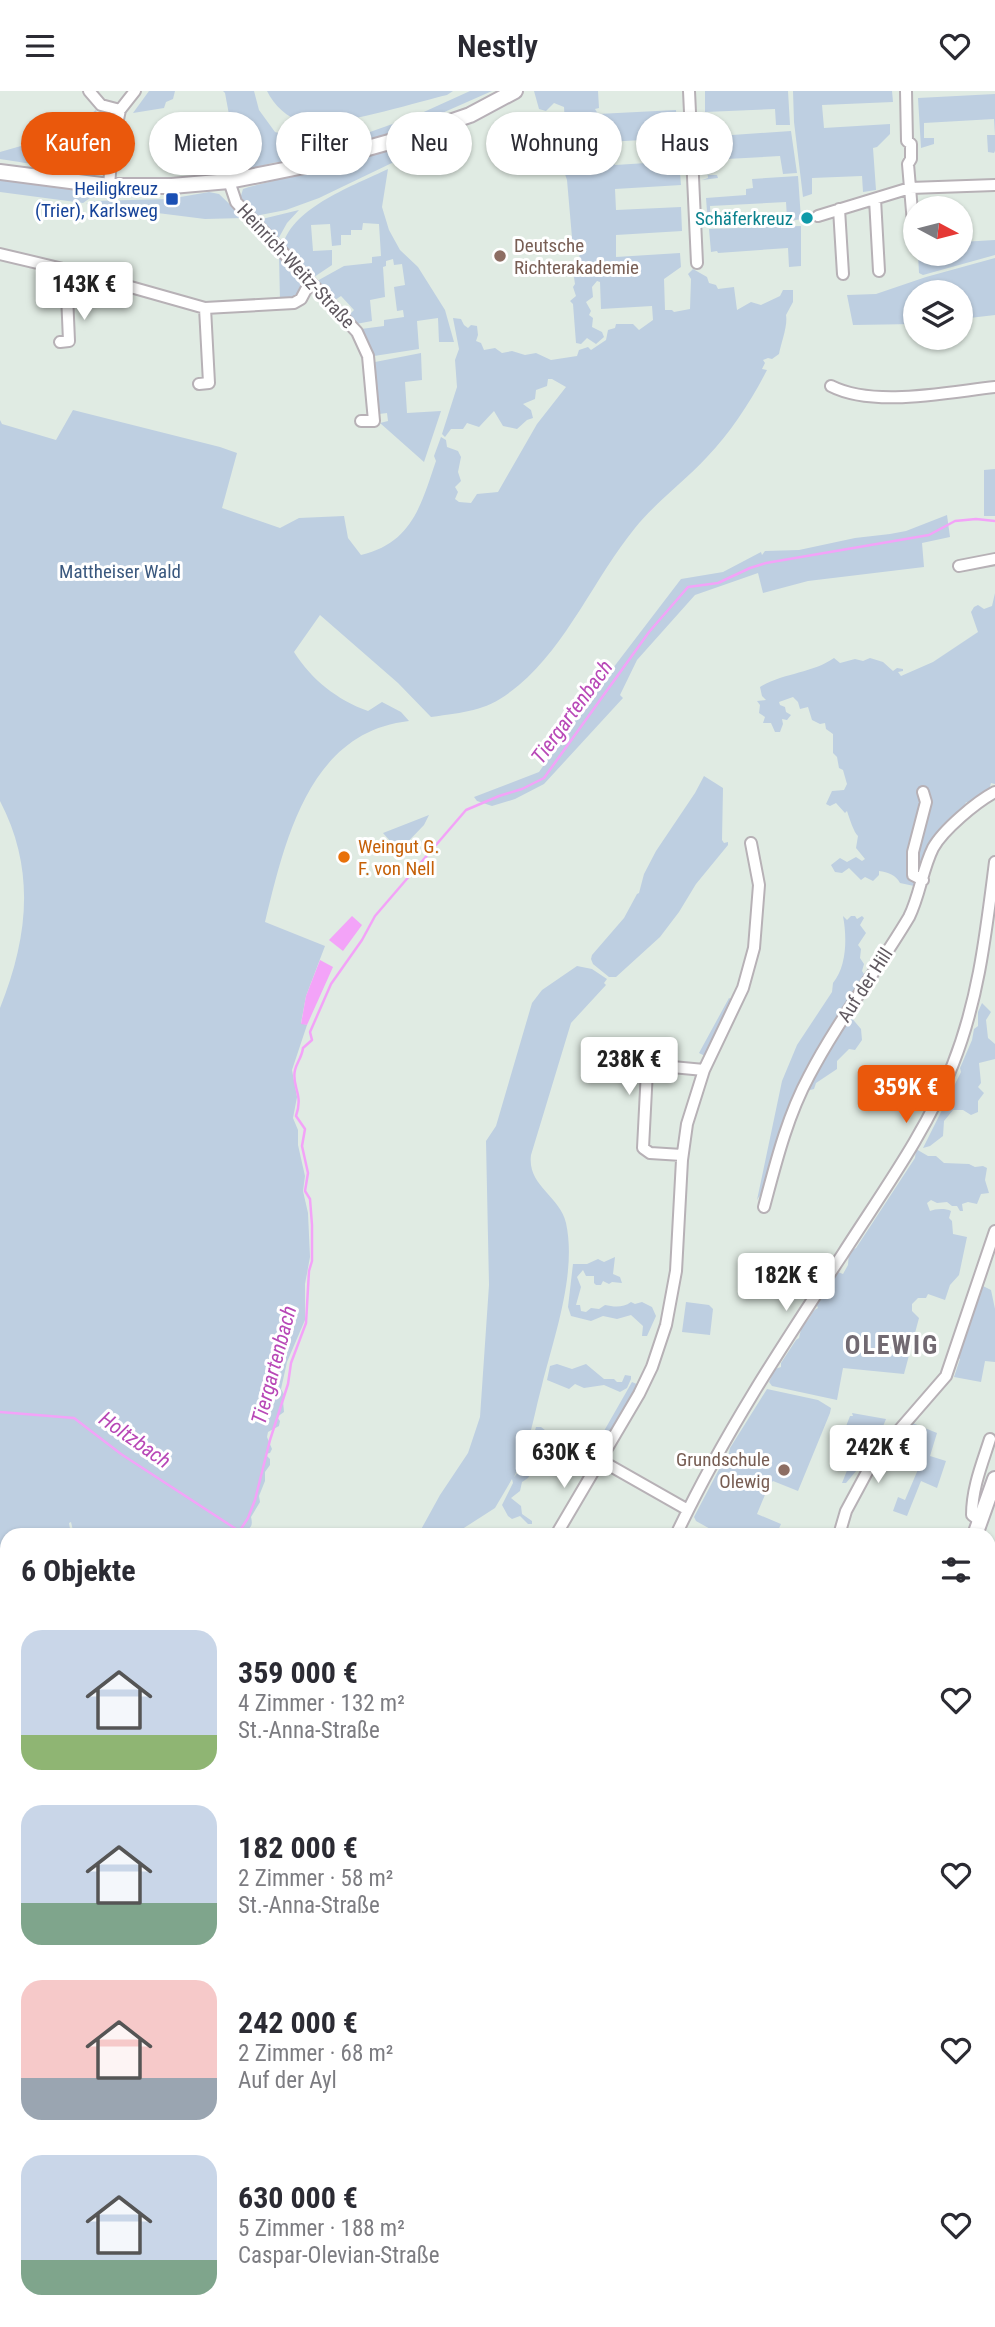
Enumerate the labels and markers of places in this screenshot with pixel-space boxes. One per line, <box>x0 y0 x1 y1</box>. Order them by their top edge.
place label: Heiligkreuz (Trier), Karlsweg <box>35 177 158 222</box>
marker: Heiligkreuz (Trier), Karlsweg <box>164 191 180 207</box>
place label: Schäferkreuz <box>695 207 793 230</box>
marker: Schäferkreuz <box>799 210 815 226</box>
place label: Deutsche Richterakademie <box>514 234 639 279</box>
marker: Deutsche Richterakademie <box>492 248 508 264</box>
pin: 143K € <box>27 263 141 322</box>
place label: Weingut G. F. von Nell <box>358 835 439 880</box>
marker: Weingut G. F. von Nell <box>336 849 352 865</box>
pin: 238K € <box>572 1037 686 1097</box>
pin: 359K € <box>849 1065 963 1125</box>
pin: 182K € <box>729 1253 843 1313</box>
pin: 242K € <box>821 1425 935 1485</box>
pin: 630K € <box>507 1431 621 1490</box>
place label: Grundschule Olewig <box>676 1448 770 1493</box>
marker: Grundschule Olewig <box>776 1462 792 1478</box>

